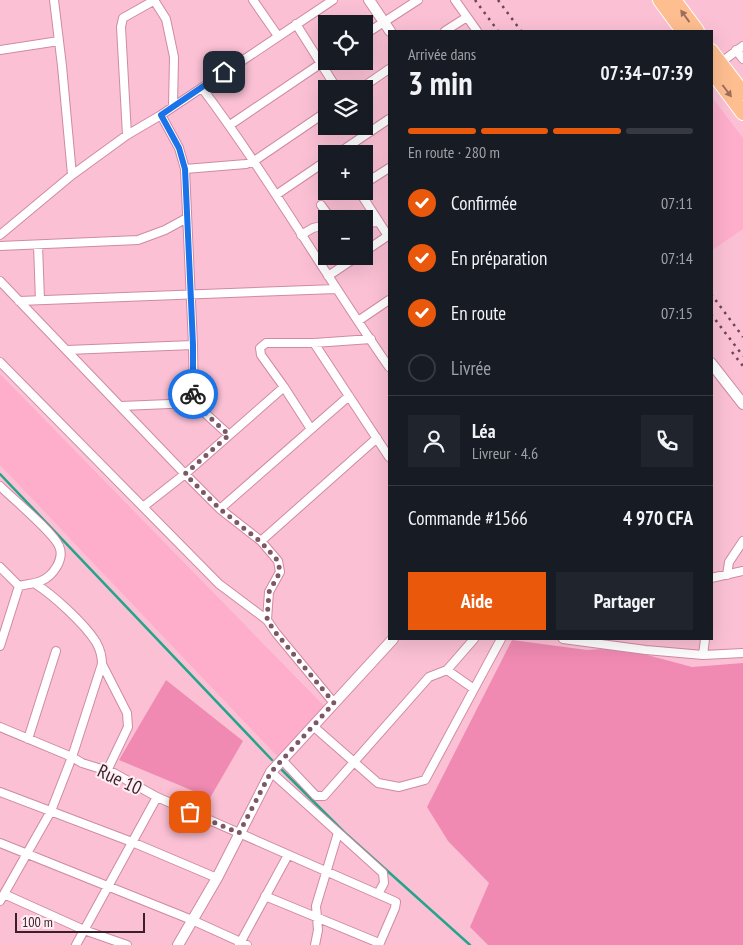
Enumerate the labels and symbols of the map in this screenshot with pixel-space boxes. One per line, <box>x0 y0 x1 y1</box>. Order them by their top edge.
one-way arrow <box>680 9 690 23</box>
pin <box>203 51 245 93</box>
one-way arrow <box>722 84 732 98</box>
courier <box>168 369 218 419</box>
street label: Rue 10 <box>94 758 146 800</box>
pin <box>169 791 211 833</box>
scale bar <box>15 910 145 933</box>

